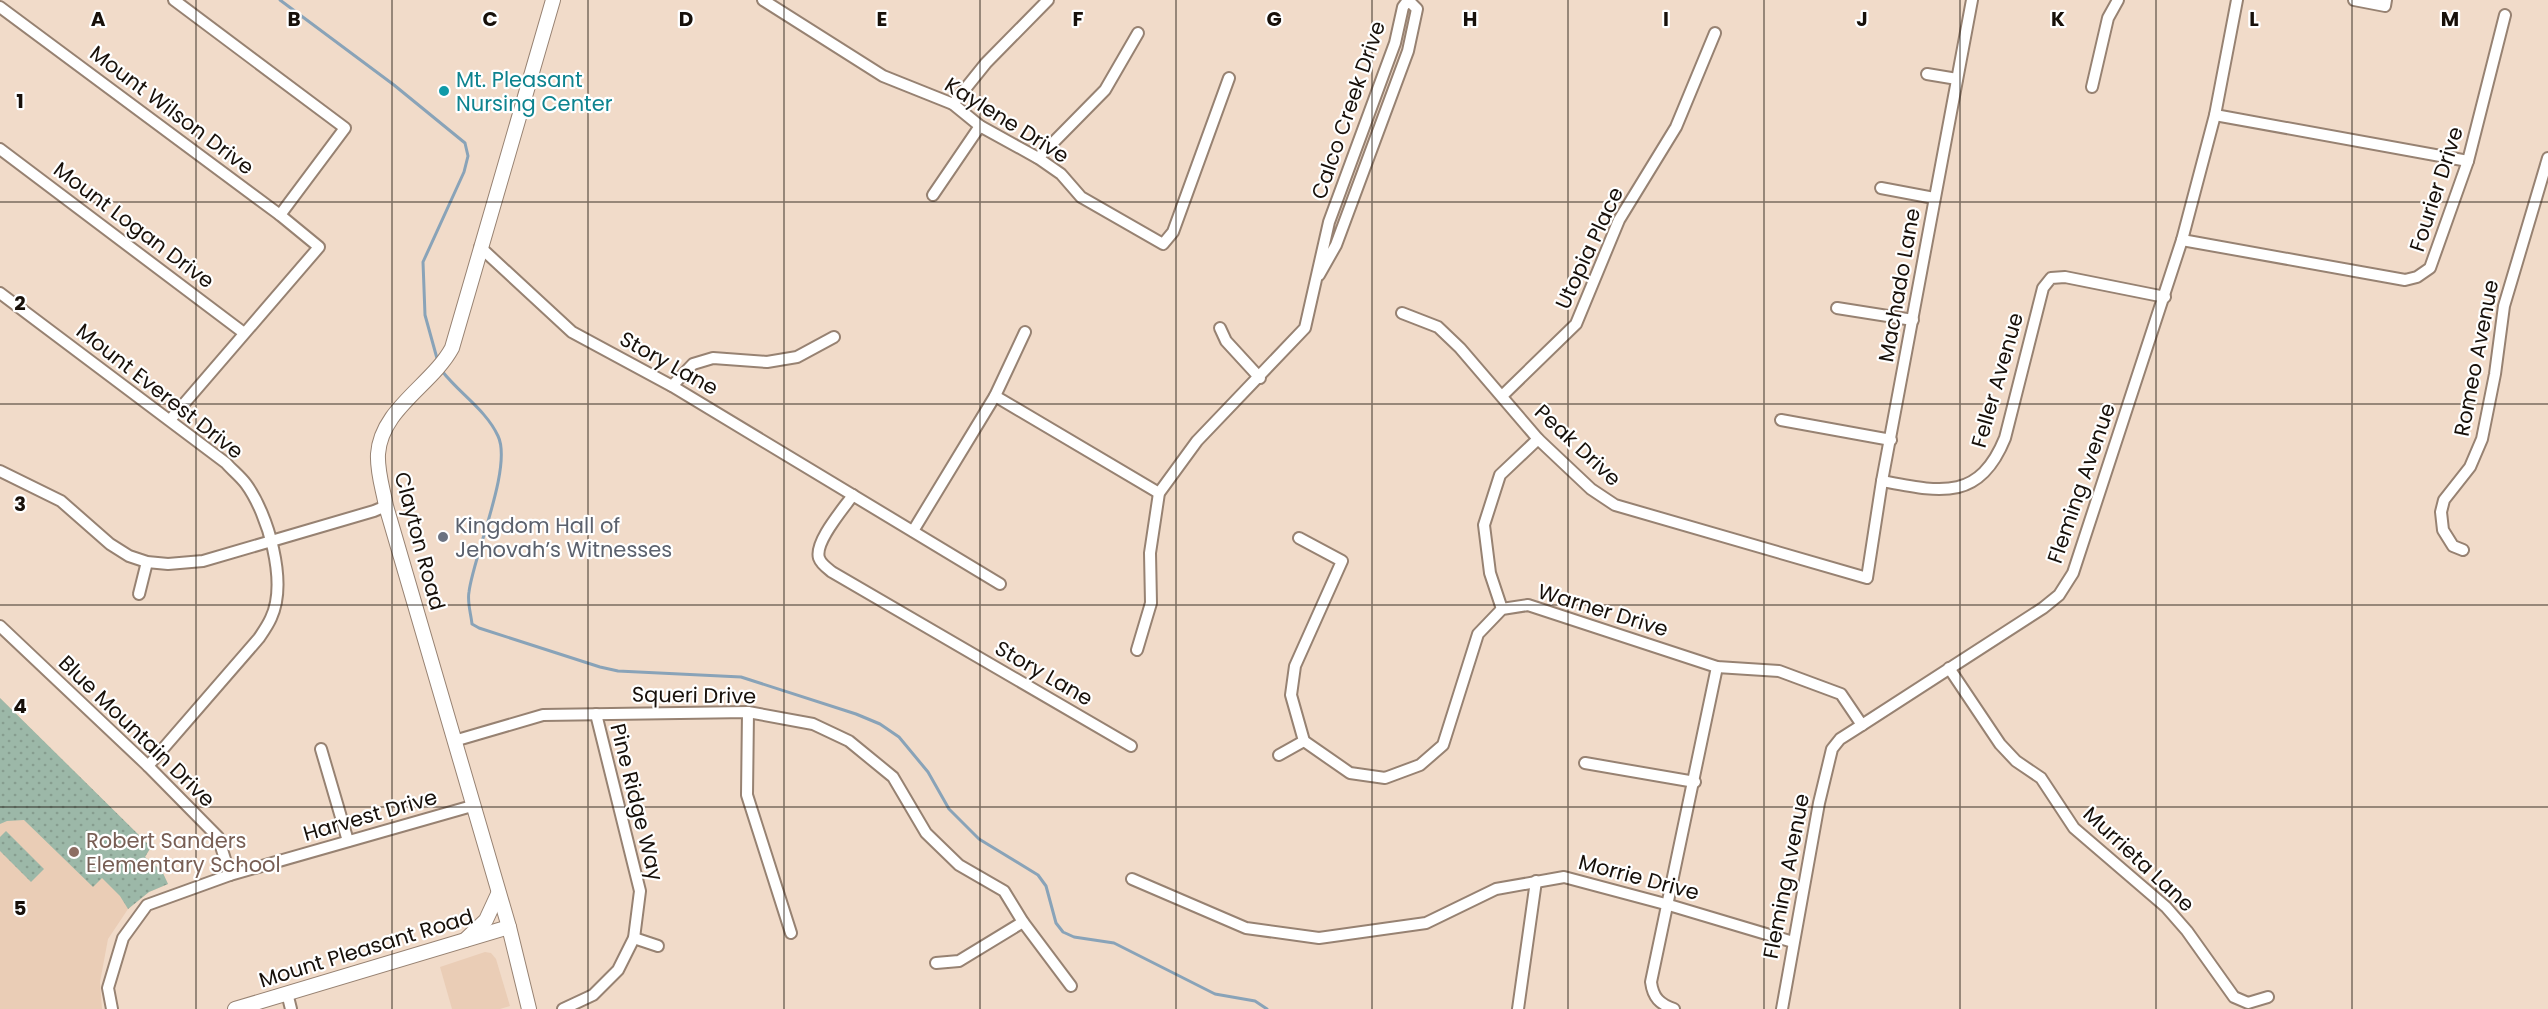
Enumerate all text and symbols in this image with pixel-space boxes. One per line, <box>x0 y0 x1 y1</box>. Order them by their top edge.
text: A <box>91 5 106 33</box>
text: B <box>287 5 301 33</box>
text: C <box>482 5 498 33</box>
text: D <box>679 5 693 33</box>
text: E <box>877 5 887 33</box>
text: F <box>1073 5 1084 33</box>
text: G <box>1266 5 1282 33</box>
text: H <box>1463 5 1477 33</box>
text: I <box>1663 5 1669 33</box>
text: J <box>1856 5 1868 33</box>
text: K <box>2051 5 2065 33</box>
text: L <box>2249 5 2259 33</box>
text: M <box>2441 5 2459 33</box>
street label: Calco Creek Drive <box>1304 17 1392 203</box>
street label: Mount Wilson Drive <box>84 39 260 181</box>
place label: Mt. Pleasant Nursing Center <box>456 65 613 118</box>
street label: Kaylene Drive <box>939 70 1075 170</box>
marker: Mt. Pleasant Nursing Center <box>437 84 451 98</box>
text: 1 <box>16 87 24 115</box>
street label: Fourier Drive <box>2402 123 2470 255</box>
street label: Mount Logan Drive <box>48 155 220 295</box>
street label: Utopia Place <box>1548 182 1630 314</box>
street label: Machado Lane <box>1871 206 1927 364</box>
street label: Romeo Avenue <box>2447 277 2505 439</box>
text: 2 <box>14 289 26 317</box>
street label: Feller Avenue <box>1964 309 2030 451</box>
street label: Mount Everest Drive <box>70 316 250 466</box>
street label: Story Lane <box>615 324 723 402</box>
street label: Peak Drive <box>1528 397 1628 493</box>
street label: Fleming Avenue <box>2040 399 2122 567</box>
street label: Clayton Road <box>388 469 452 613</box>
text: 3 <box>14 490 26 518</box>
place label: Kingdom Hall of Jehovah’s Witnesses <box>455 511 672 564</box>
marker: Kingdom Hall of Jehovah’s Witnesses <box>436 530 450 544</box>
street label: Warner Drive <box>1534 576 1672 644</box>
street label: Story Lane <box>990 633 1098 713</box>
street label: Blue Mountain Drive <box>52 649 222 813</box>
street label: Squeri Drive <box>632 679 756 711</box>
text: 4 <box>13 692 27 720</box>
street label: Pine Ridge Way <box>603 720 671 884</box>
street label: Harvest Drive <box>300 782 440 848</box>
street label: Fleming Avenue <box>1756 791 1816 961</box>
street label: Murrieta Lane <box>2077 800 2201 918</box>
place label: Robert Sanders Elementary School <box>86 826 281 879</box>
marker: Robert Sanders Elementary School <box>67 845 81 859</box>
street label: Morrie Drive <box>1576 847 1702 907</box>
text: 5 <box>14 894 27 922</box>
street label: Mount Pleasant Road <box>255 902 477 994</box>

